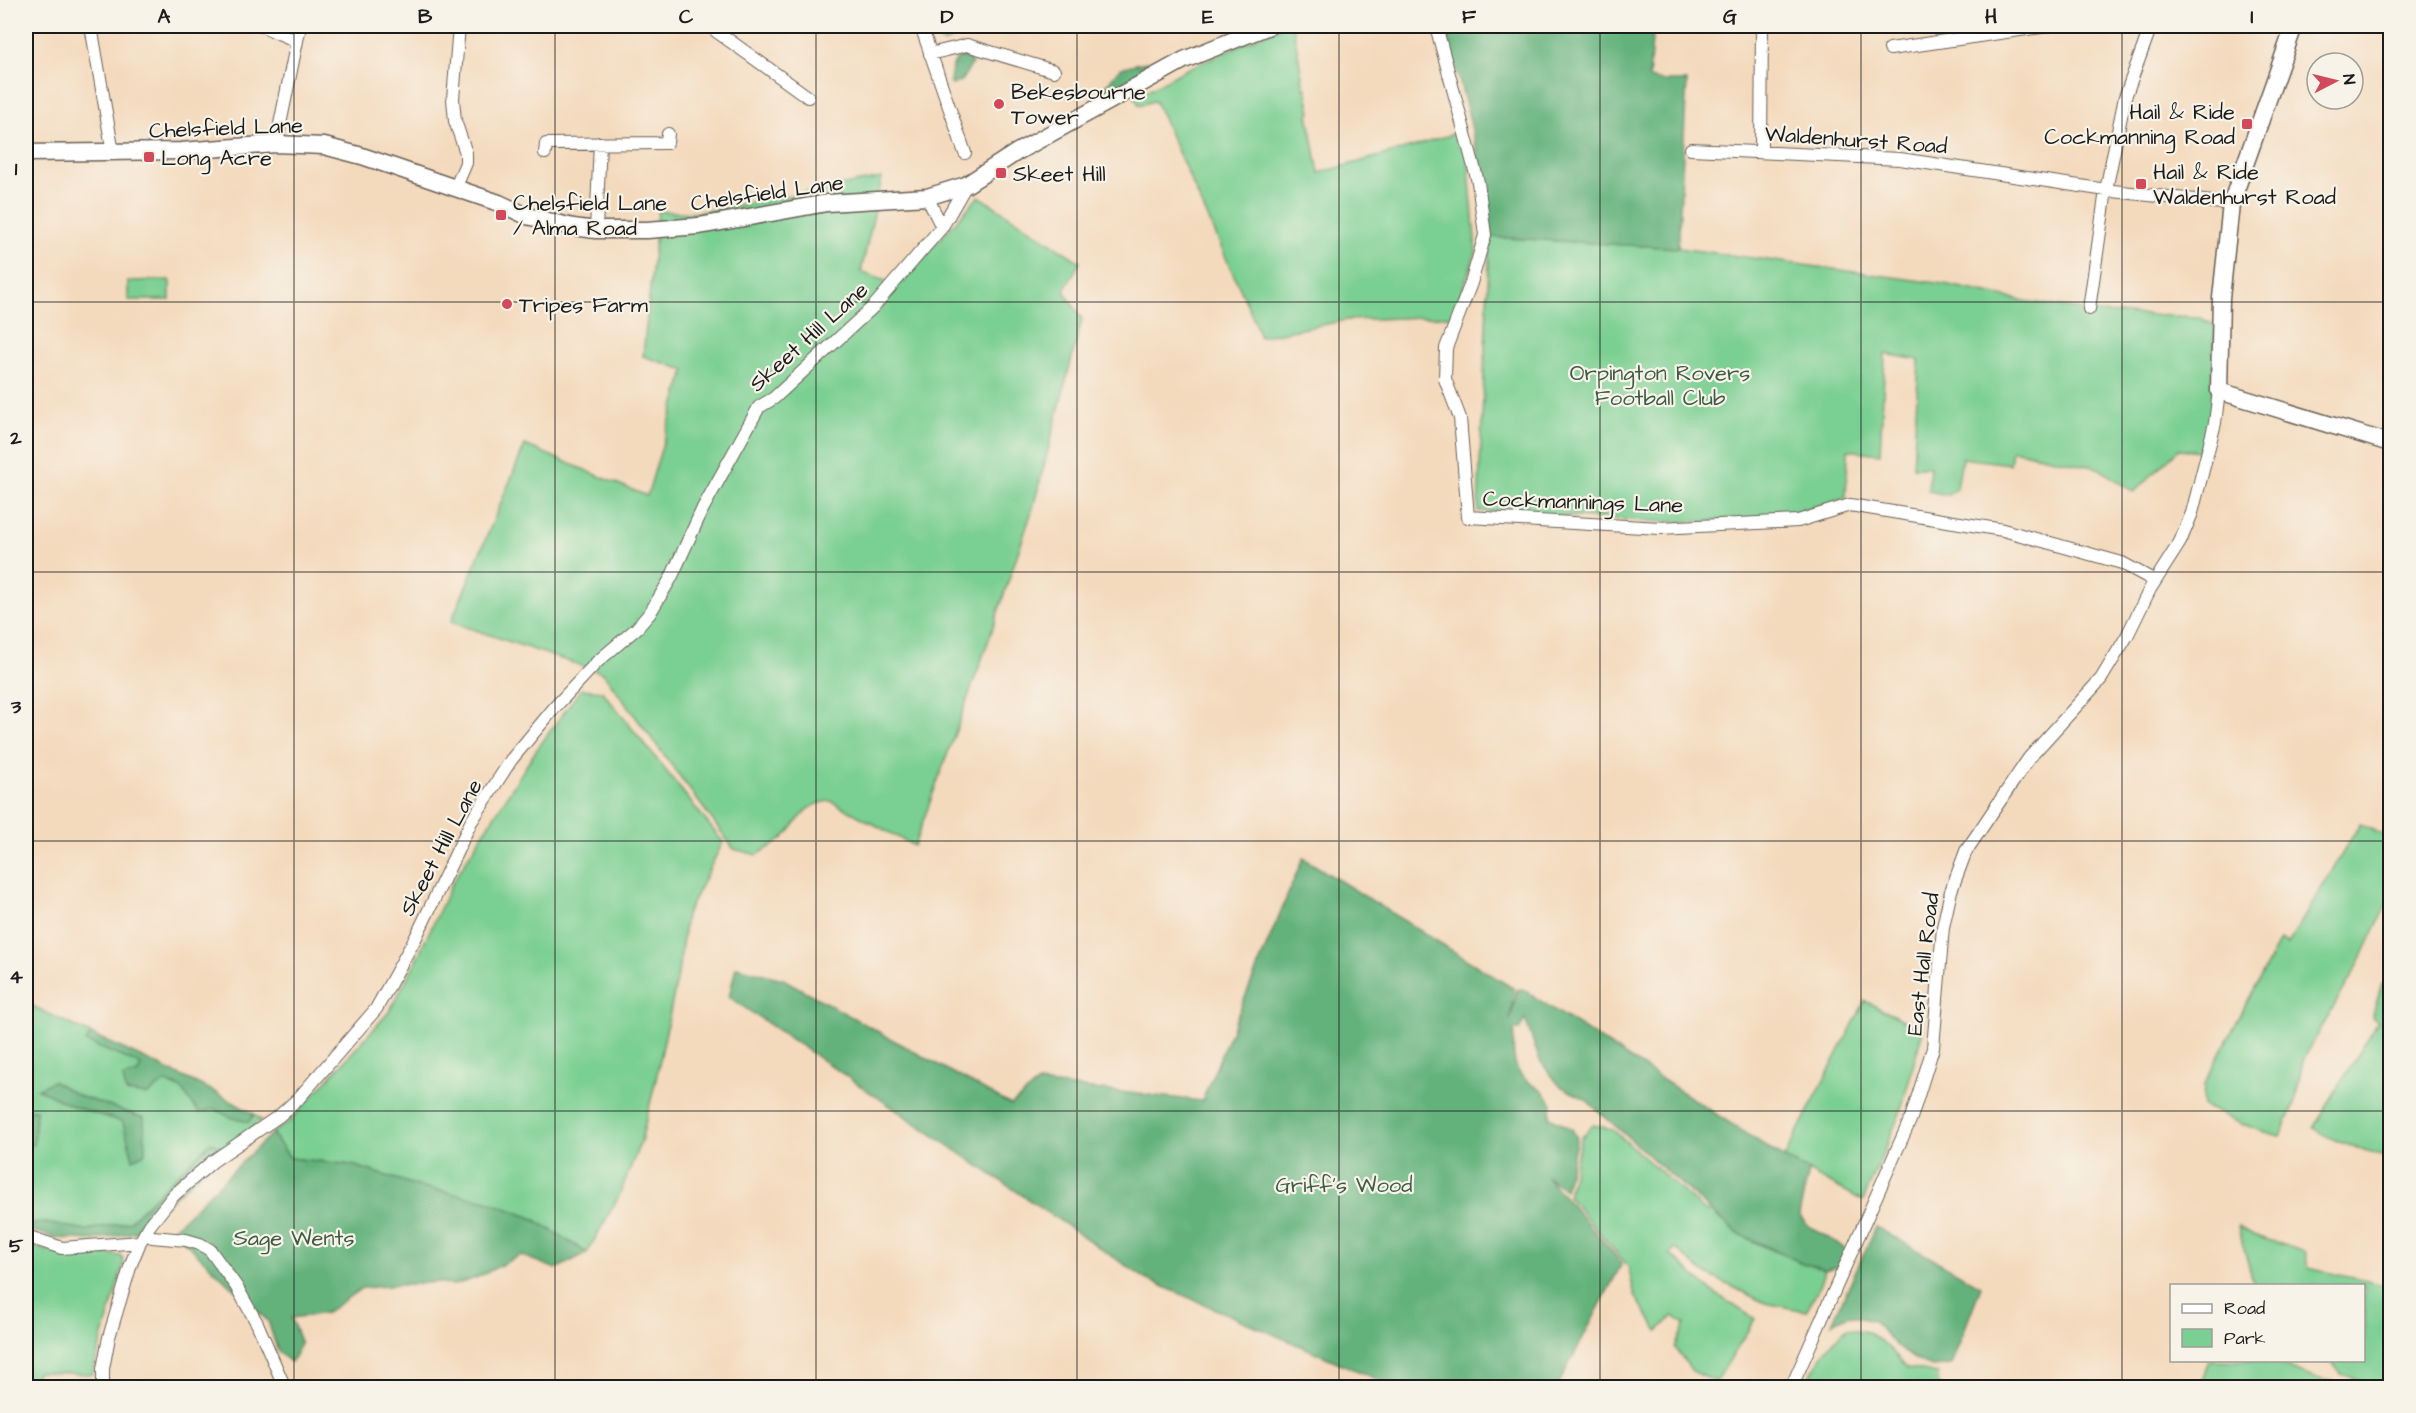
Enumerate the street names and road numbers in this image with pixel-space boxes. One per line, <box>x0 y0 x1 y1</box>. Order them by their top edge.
street label: Chelsfield Lane <box>149 110 304 147</box>
street label: Waldenhurst Road <box>1764 119 1948 162</box>
street label: Chelsfield Lane <box>689 167 846 220</box>
street label: Skeet Hill Lane <box>743 275 876 399</box>
street label: Cockmannings Lane <box>1482 484 1684 522</box>
street label: Skeet Hill Lane <box>392 774 490 922</box>
street label: East Hall Road <box>1899 891 1948 1037</box>

